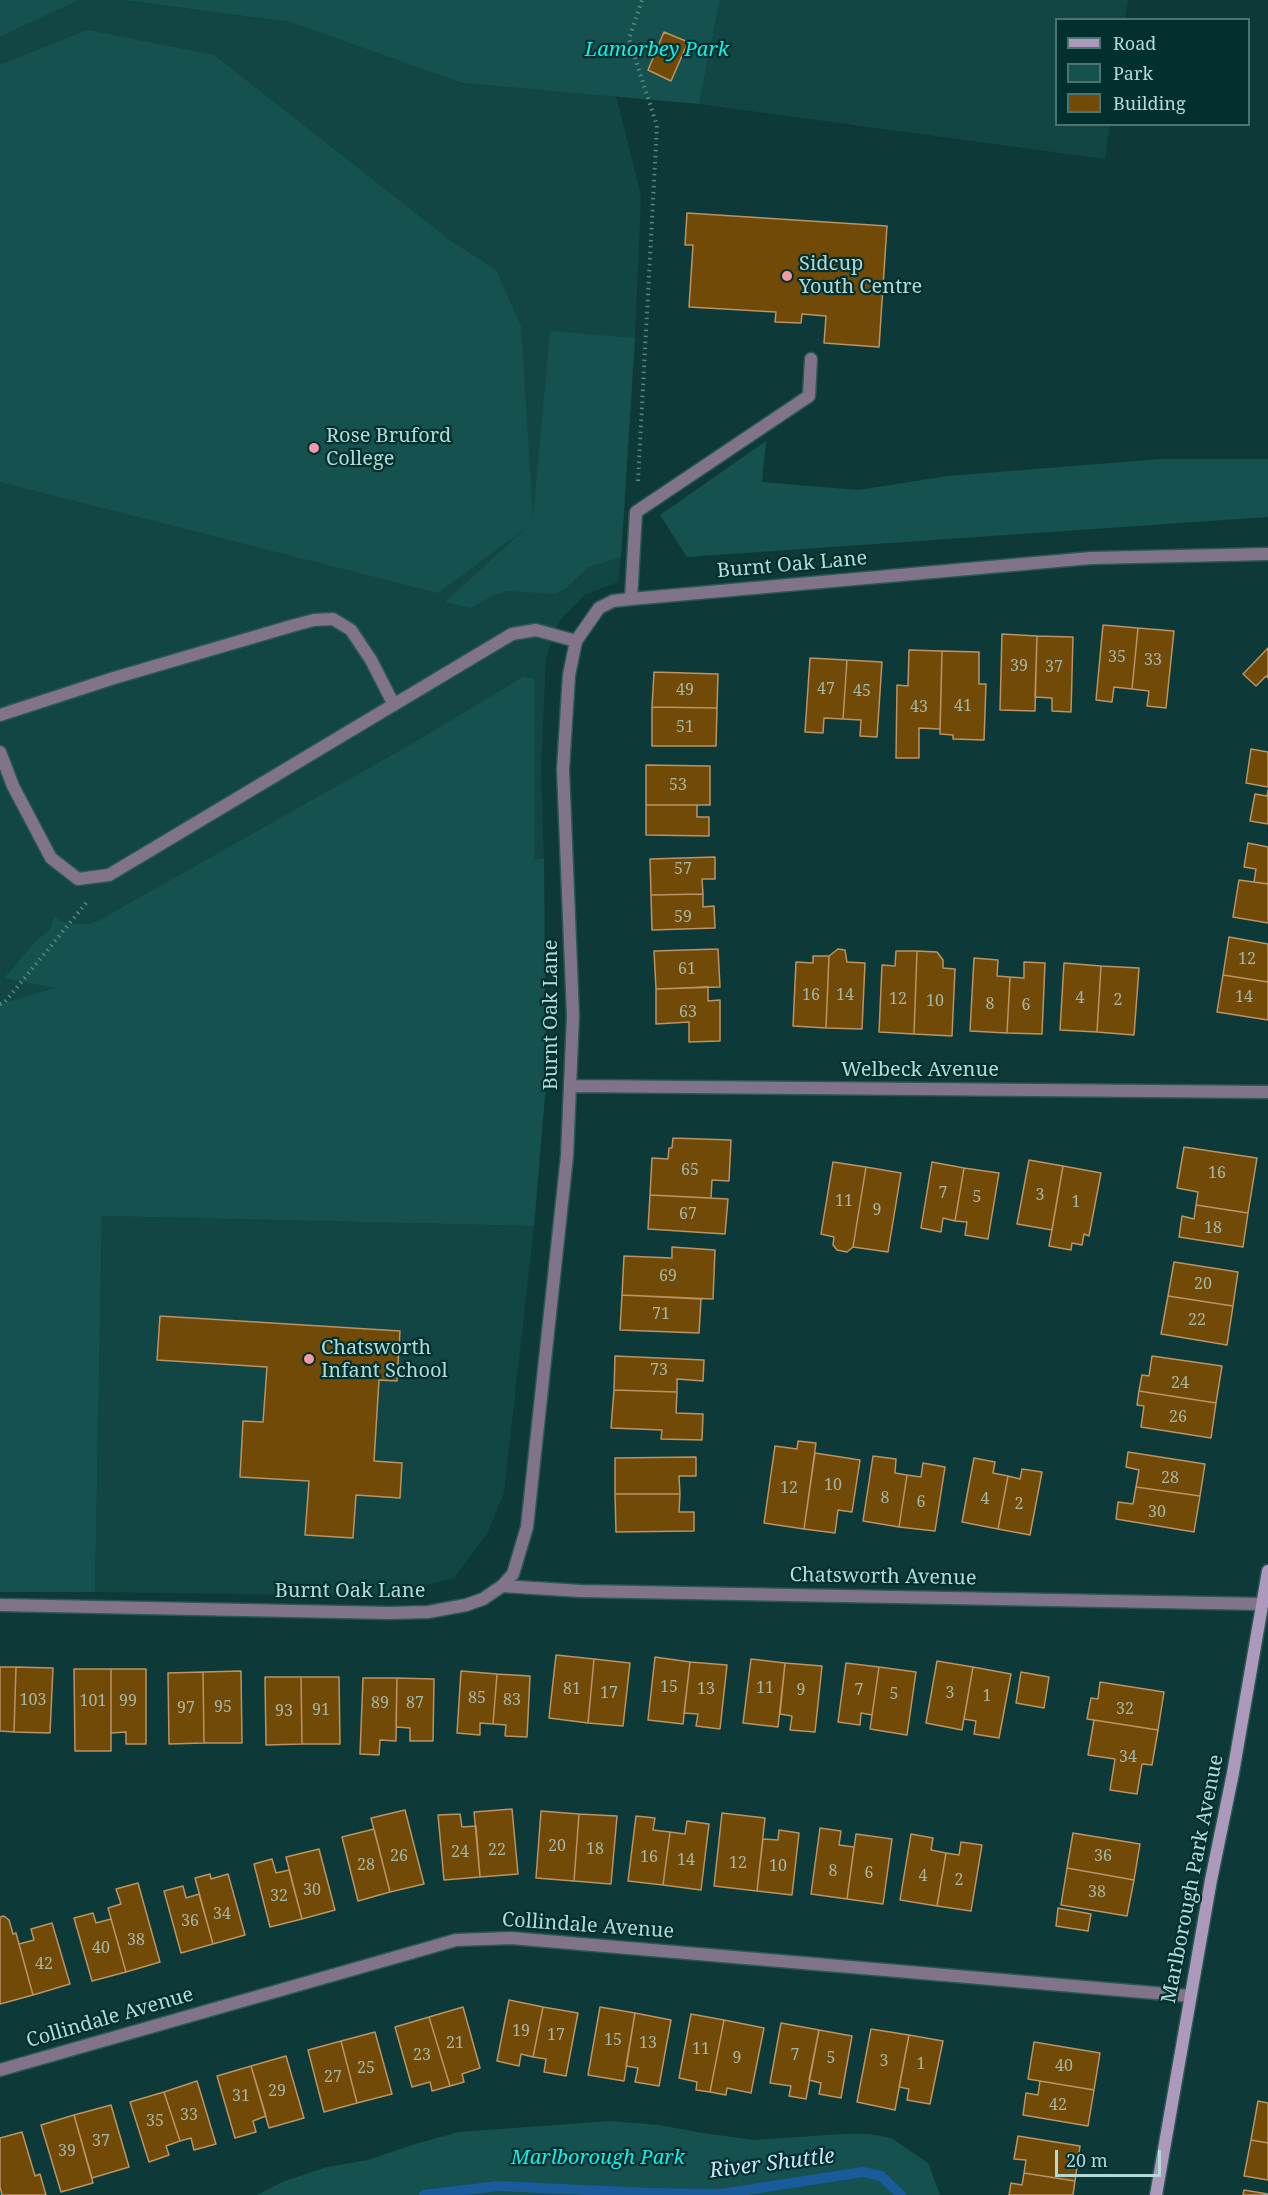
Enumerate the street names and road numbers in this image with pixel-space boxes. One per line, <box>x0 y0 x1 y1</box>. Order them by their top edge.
street label: Burnt Oak Lane <box>716 546 868 584</box>
street label: Burnt Oak Lane <box>539 940 563 1090</box>
street label: Welbeck Avenue <box>841 1058 999 1082</box>
street label: Chatsworth Avenue <box>789 1563 977 1591</box>
street label: Burnt Oak Lane <box>275 1579 425 1603</box>
street label: Marlborough Park Avenue <box>1157 1753 1229 2005</box>
street label: Collindale Avenue <box>501 1908 675 1944</box>
street label: Collindale Avenue <box>24 1983 196 2053</box>

